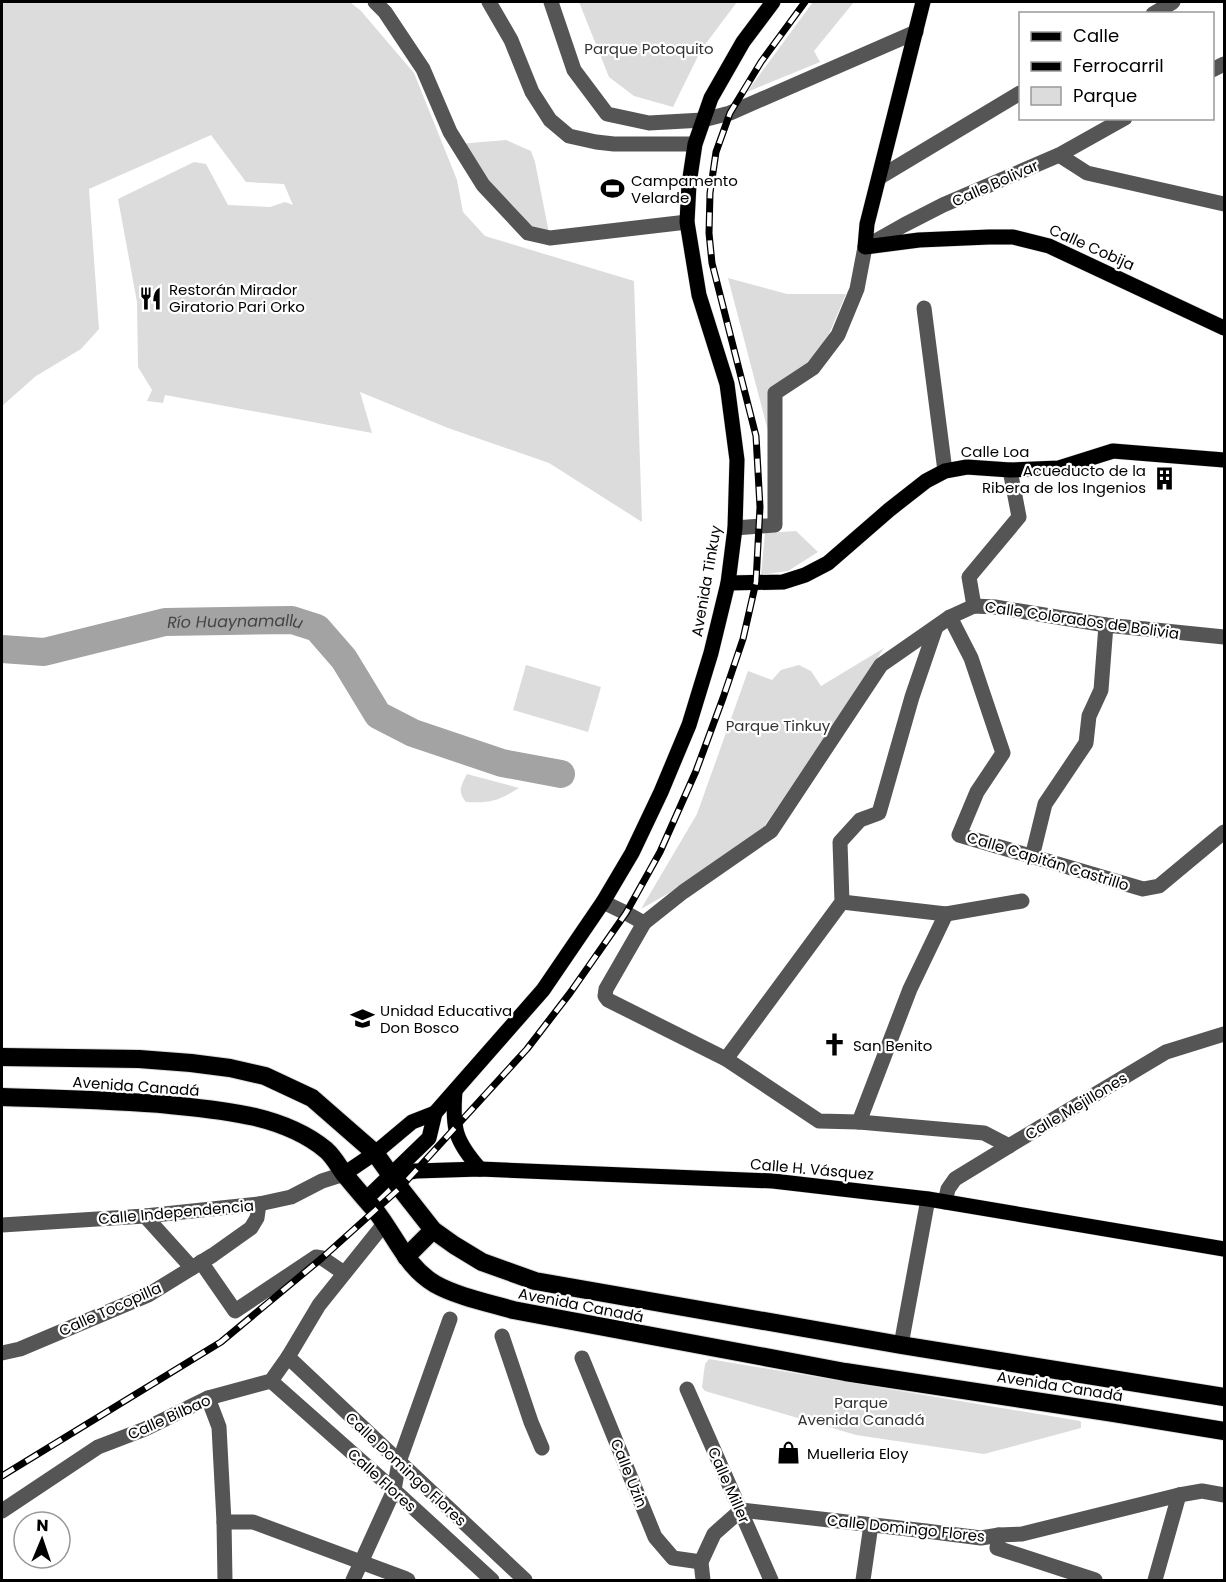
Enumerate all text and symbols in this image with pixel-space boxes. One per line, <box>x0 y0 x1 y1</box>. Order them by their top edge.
legend <box>1019 12 1214 120</box>
text: Calle <box>1073 23 1119 48</box>
park label: Parque Potoquito <box>584 38 714 59</box>
text: Ferrocarril <box>1073 53 1164 78</box>
text: Parque <box>1073 83 1137 108</box>
street label: Calle Bolivar <box>948 154 1042 211</box>
place label: Campamento Velarde <box>631 170 738 208</box>
sports icon: Campamento Velarde <box>600 176 626 202</box>
street label: Calle Cobija <box>1046 219 1138 275</box>
place label: Restorán Mirador Giratorio Pari Orko <box>169 279 305 317</box>
restaurant icon: Restorán Mirador Giratorio Pari Orko <box>138 285 164 311</box>
street label: Calle Loa <box>961 441 1029 462</box>
place label: Acueducto de la Ribera de los Ingenios <box>982 460 1146 498</box>
building icon: Acueducto de la Ribera de los Ingenios <box>1151 466 1177 492</box>
street label: Avenida Tinkuy <box>686 523 726 638</box>
street label: Calle Colorados de Bolivia <box>983 596 1181 644</box>
water label: Río Huaynamallu <box>167 608 306 634</box>
park label: Parque Tinkuy <box>726 715 831 736</box>
street label: Calle Capitán Castrillo <box>964 826 1132 896</box>
place label: Unidad Educativa Don Bosco <box>380 1000 512 1038</box>
school or university icon: Unidad Educativa Don Bosco <box>349 1006 375 1032</box>
church icon: San Benito <box>822 1032 848 1058</box>
place label: San Benito <box>853 1035 932 1056</box>
street label: Calle Mejillones <box>1021 1067 1131 1145</box>
street label: Avenida Canadá <box>72 1071 200 1101</box>
street label: Calle H. Vásquez <box>749 1153 875 1185</box>
street label: Calle Independencia <box>97 1195 255 1229</box>
street label: Calle Tocopilla <box>55 1277 165 1341</box>
street label: Avenida Canadá <box>517 1283 645 1327</box>
street label: Avenida Canadá <box>996 1366 1124 1406</box>
street label: Calle Bilbao <box>124 1389 214 1445</box>
park label: Parque Avenida Canadá <box>797 1392 925 1430</box>
street label: Calle Domingo Flores <box>341 1407 471 1531</box>
street label: Calle Uzin <box>606 1435 652 1511</box>
shop icon: Muelleria Eloy <box>776 1440 802 1466</box>
street label: Calle Flores <box>343 1443 421 1517</box>
place label: Muelleria Eloy <box>807 1443 909 1464</box>
street label: Calle Miller <box>703 1444 755 1527</box>
street label: Calle Domingo Flores <box>826 1509 986 1547</box>
north arrow <box>12 1510 72 1570</box>
text: N <box>36 1514 49 1537</box>

